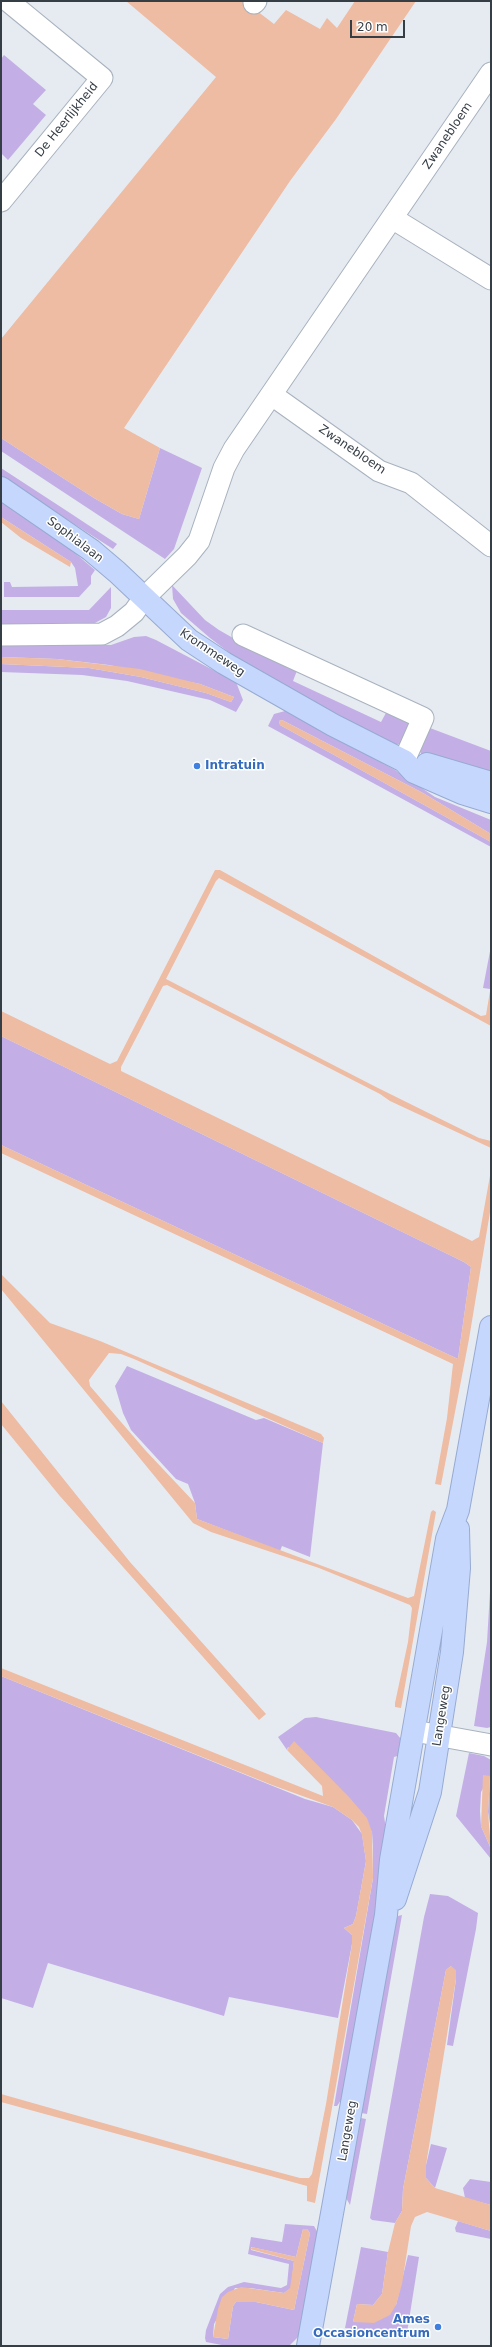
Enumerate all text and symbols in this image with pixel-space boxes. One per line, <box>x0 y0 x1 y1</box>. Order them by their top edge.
scale bar <box>352 12 407 38</box>
text: 20 m <box>357 20 388 34</box>
street label: De Heerlijkheid <box>32 80 102 160</box>
street label: Zwanebloem <box>420 100 476 172</box>
street label: Zwanebloem <box>316 422 388 478</box>
street label: Sophialaan <box>44 514 106 566</box>
street label: Krommeweg <box>177 626 247 680</box>
place label: Intratuin <box>205 759 265 773</box>
marker: Intratuin <box>192 761 202 771</box>
street label: Langeweg <box>430 1685 454 1747</box>
street label: Langeweg <box>336 2099 360 2163</box>
place label: Ames Occasioncentrum <box>313 2313 430 2341</box>
marker: Ames Occasioncentrum <box>433 2322 443 2332</box>

